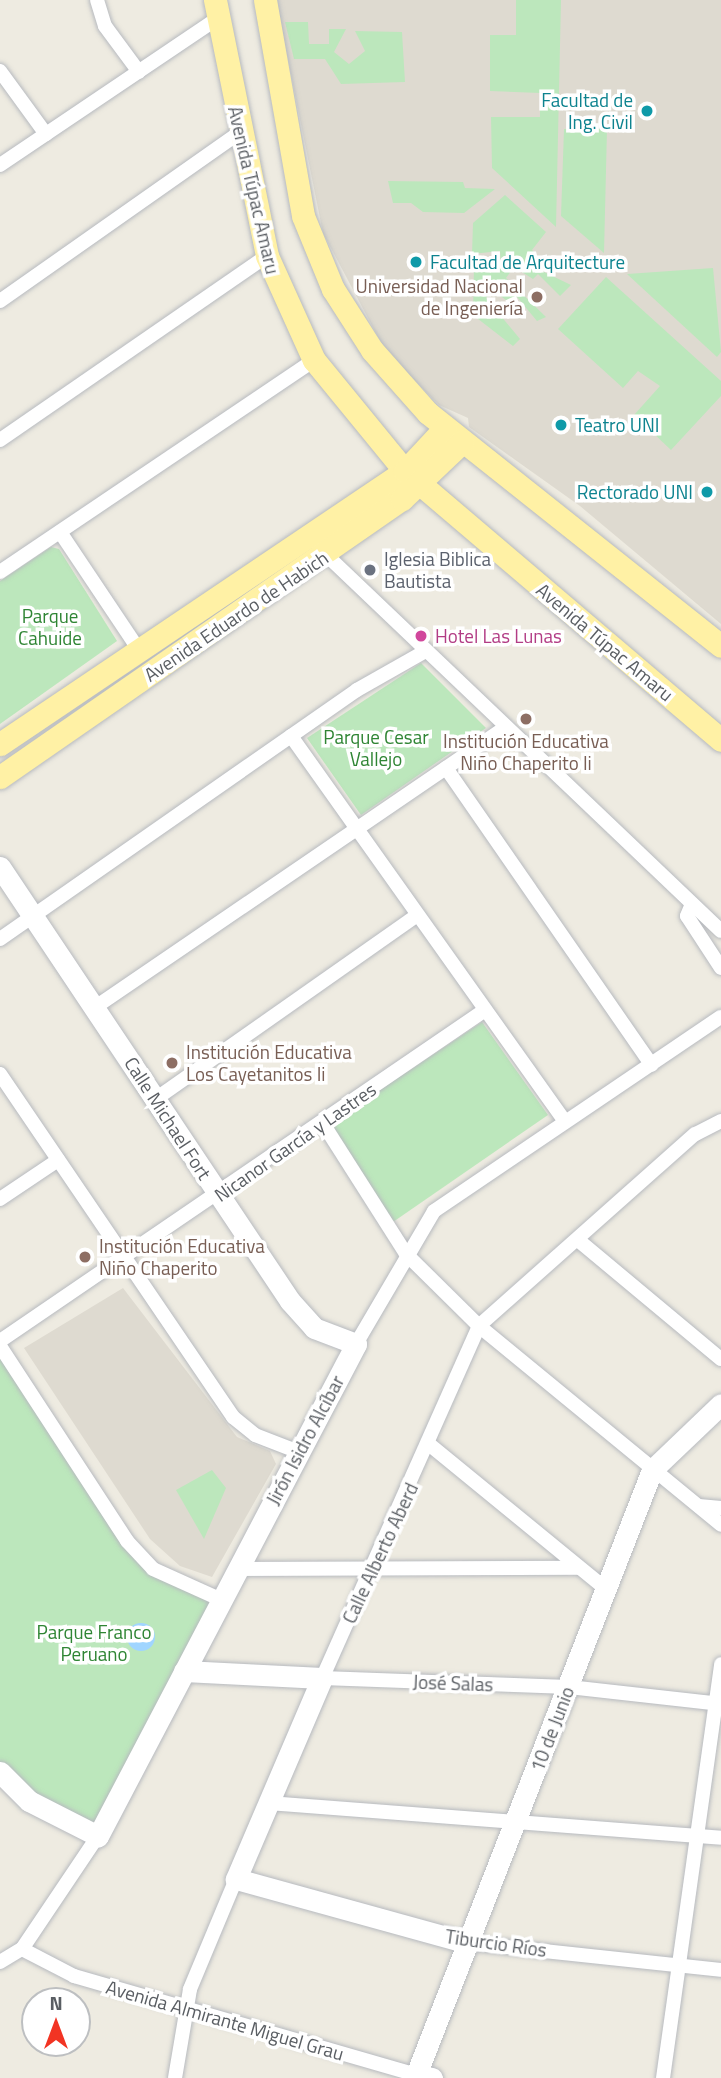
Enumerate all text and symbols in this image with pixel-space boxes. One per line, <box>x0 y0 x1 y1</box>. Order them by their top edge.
place label: Facultad de Ing. Civil <box>541 89 633 133</box>
marker: Facultad de Ing. Civil <box>639 103 655 119</box>
street label: Avenida Túpac Amaru <box>224 104 284 276</box>
place label: Facultad de Arquitecture <box>430 251 625 273</box>
marker: Facultad de Arquitecture <box>408 254 424 270</box>
place label: Universidad Nacional de Ingeniería <box>356 275 523 319</box>
marker: Universidad Nacional de Ingeniería <box>529 289 545 305</box>
place label: Teatro UNI <box>575 414 659 436</box>
marker: Teatro UNI <box>553 417 569 433</box>
place label: Rectorado UNI <box>577 481 693 503</box>
marker: Rectorado UNI <box>699 484 715 500</box>
street label: Avenida Eduardo de Habich <box>140 546 332 686</box>
place label: Iglesia Biblica Bautista <box>384 548 491 592</box>
marker: Iglesia Biblica Bautista <box>362 562 378 578</box>
street label: Avenida Túpac Amaru <box>532 578 678 706</box>
park label: Parque Cahuide <box>18 605 82 649</box>
place label: Hotel Las Lunas <box>435 625 562 647</box>
marker: Hotel Las Lunas <box>413 628 429 644</box>
marker: Institución Educativa Niño Chaperito Ii <box>518 711 534 727</box>
park label: Parque Cesar Vallejo <box>323 726 429 770</box>
place label: Institución Educativa Niño Chaperito Ii <box>443 730 609 774</box>
place label: Institución Educativa Los Cayetanitos Ii <box>186 1041 352 1085</box>
street label: Calle Michael Fort <box>120 1052 216 1184</box>
marker: Institución Educativa Los Cayetanitos Ii <box>164 1055 180 1071</box>
street label: Nicanor García y Lastres <box>210 1078 380 1206</box>
place label: Institución Educativa Niño Chaperito <box>99 1235 265 1279</box>
marker: Institución Educativa Niño Chaperito <box>77 1249 93 1265</box>
street label: Jirón Isidro Alcíbar <box>261 1371 349 1509</box>
street label: Calle Alberto Aberd <box>337 1479 423 1627</box>
park label: Parque Franco Peruano <box>37 1621 151 1665</box>
street label: José Salas <box>412 1670 494 1696</box>
street label: 10 de Junio <box>525 1683 579 1775</box>
street label: Tiburcio Ríos <box>444 1925 548 1961</box>
street label: Avenida Almirante Miguel Grau <box>104 1975 346 2065</box>
north arrow <box>21 1987 91 2057</box>
text: N <box>49 1988 63 2017</box>

